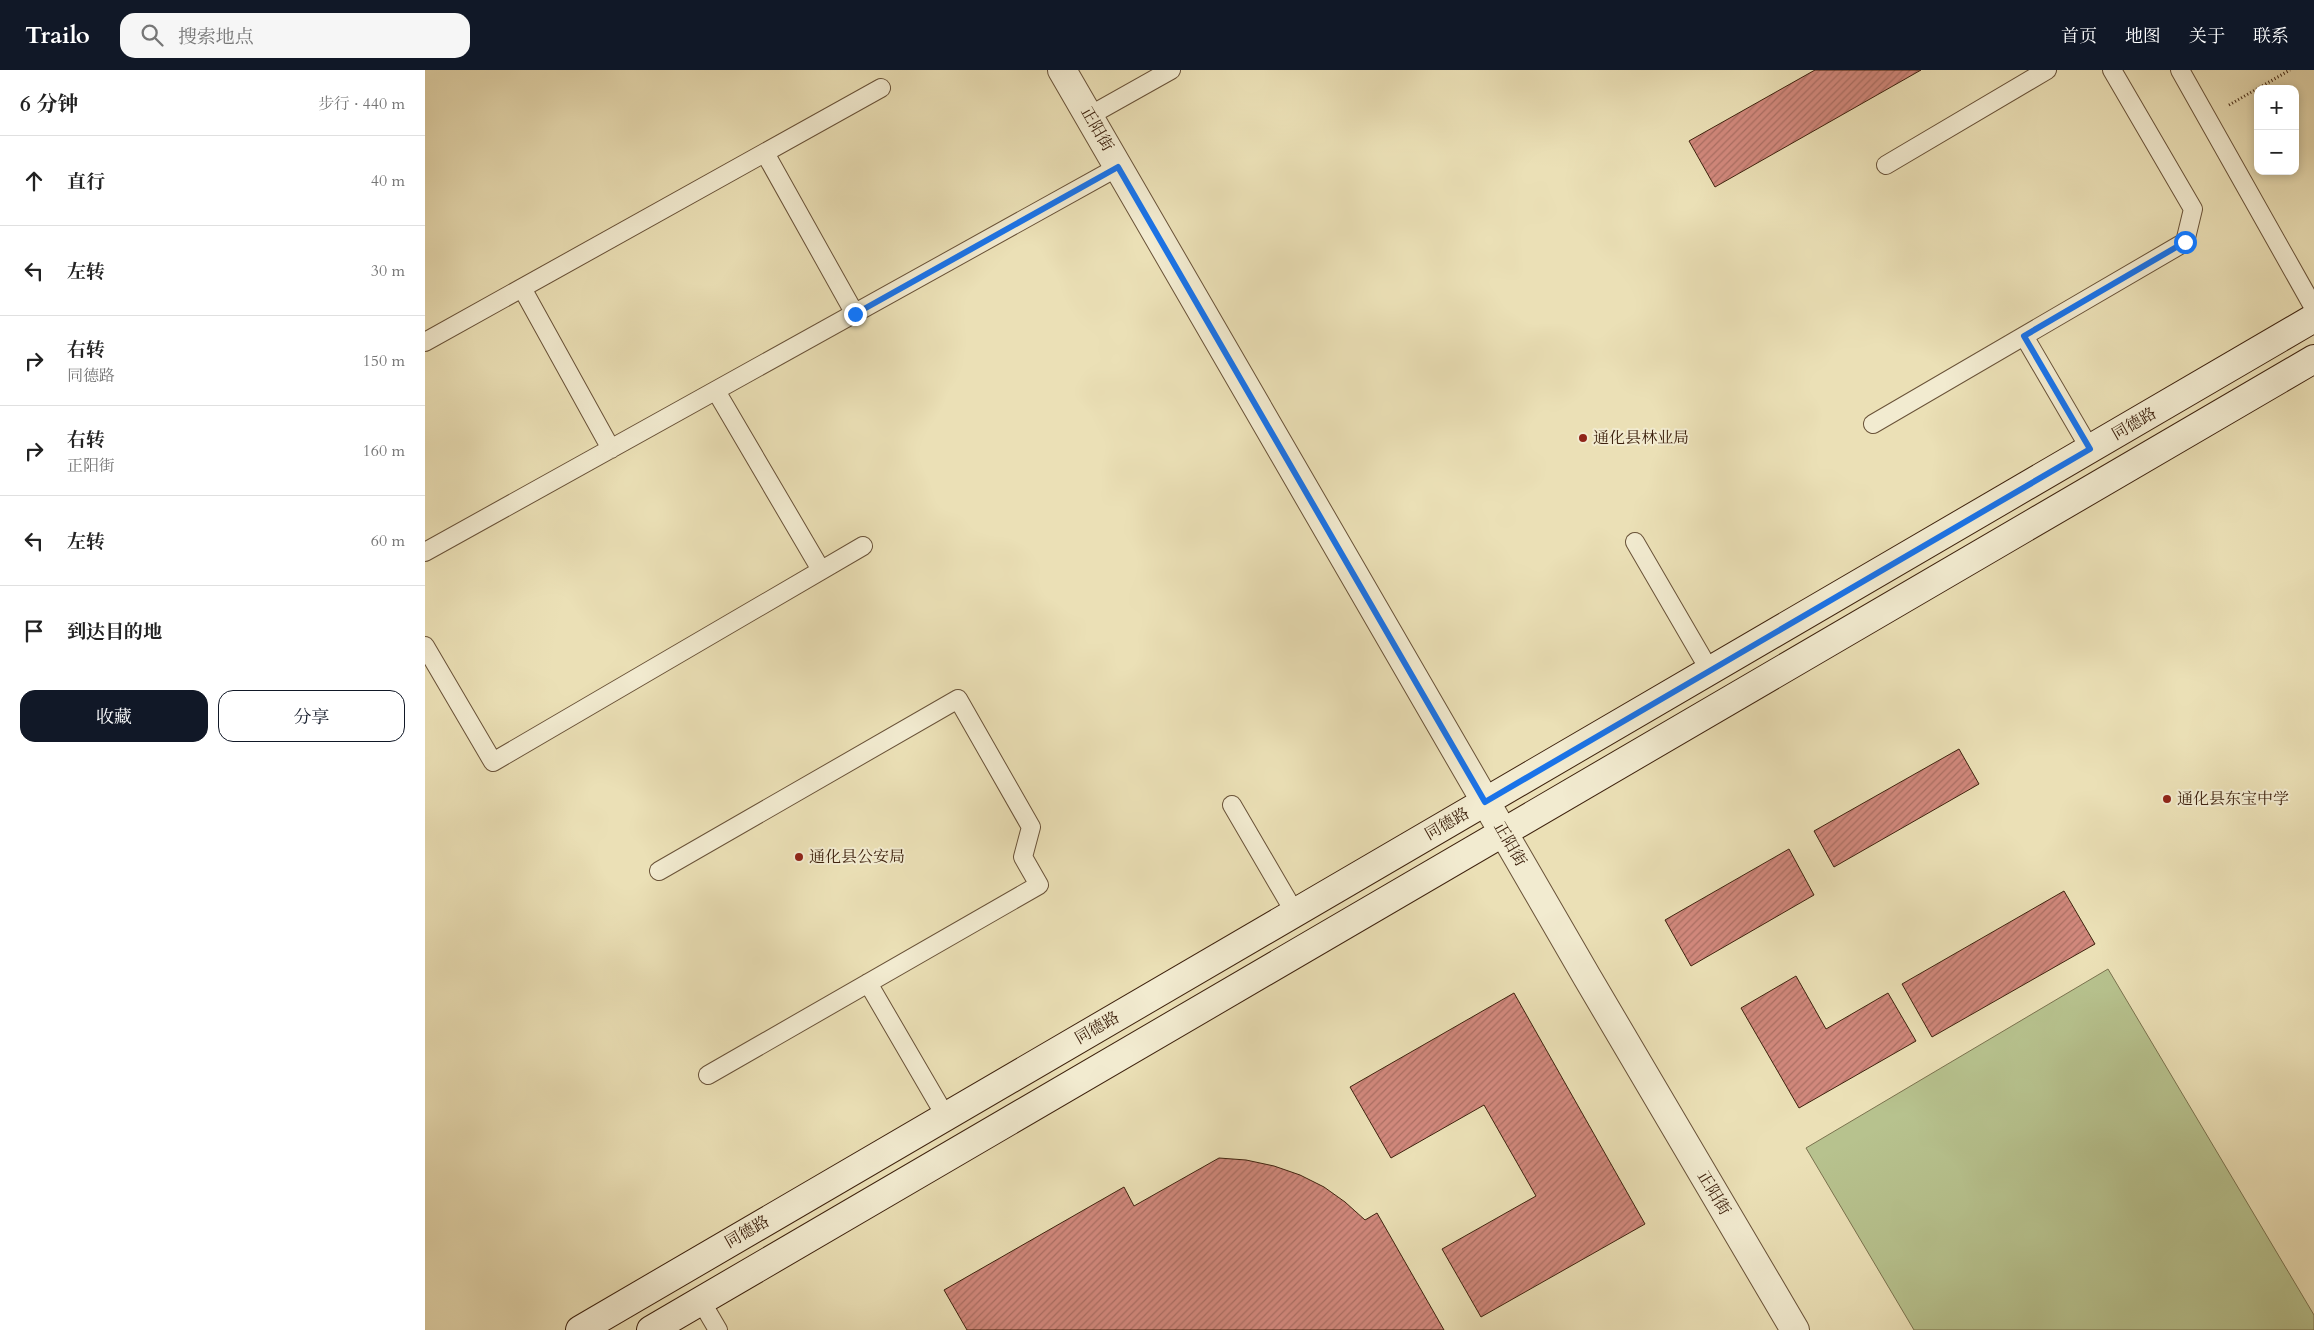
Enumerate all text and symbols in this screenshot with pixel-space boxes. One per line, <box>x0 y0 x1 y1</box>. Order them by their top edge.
search box <box>120 13 470 58</box>
text: Trailo <box>25 19 90 52</box>
icon: search <box>138 21 166 49</box>
text: 搜索地点 <box>178 24 254 50</box>
text: 首页 <box>2061 24 2097 49</box>
text: 地图 <box>2125 24 2161 49</box>
text: 关于 <box>2189 24 2225 49</box>
text: 联系 <box>2253 24 2289 49</box>
map controls <box>2254 85 2299 175</box>
button: + <box>2254 85 2299 130</box>
text: 6 分钟 <box>20 90 78 119</box>
text: 步行 · 440 m <box>318 93 405 115</box>
street label: 正阳街 <box>1075 103 1119 155</box>
button: − <box>2254 130 2299 175</box>
icon: ahead <box>20 167 48 195</box>
text: 直行 <box>67 169 105 195</box>
text: 40 m <box>371 170 405 192</box>
route start <box>2174 231 2197 254</box>
icon: left <box>20 257 48 285</box>
text: 左转 <box>67 259 105 285</box>
text: 30 m <box>371 260 405 282</box>
route end <box>844 303 867 326</box>
text: 右转 <box>67 337 105 363</box>
icon: right <box>20 347 48 375</box>
text: 150 m <box>363 350 405 372</box>
text: 同德路 <box>67 365 115 387</box>
street label: 同德路 <box>2108 402 2160 446</box>
text: 右转 <box>67 427 105 453</box>
place label: 通化县林业局 <box>1593 427 1689 449</box>
marker: 通化县林业局 <box>1577 432 1589 444</box>
icon: right <box>20 437 48 465</box>
text: 160 m <box>363 440 405 462</box>
text: 正阳街 <box>67 455 115 477</box>
icon: left <box>20 527 48 555</box>
text: 左转 <box>67 529 105 555</box>
text: 60 m <box>371 530 405 552</box>
icon: arrive <box>20 617 48 645</box>
text: 到达目的地 <box>67 619 162 645</box>
button: 收藏 <box>20 690 208 742</box>
button: 分享 <box>218 690 405 742</box>
place label: 通化县东宝中学 <box>2177 788 2289 810</box>
marker: 通化县东宝中学 <box>2161 793 2173 805</box>
street label: 同德路 <box>1421 802 1473 846</box>
street label: 正阳街 <box>1488 818 1532 870</box>
place label: 通化县公安局 <box>809 846 905 868</box>
marker: 通化县公安局 <box>793 851 805 863</box>
street label: 同德路 <box>1071 1006 1123 1050</box>
street label: 正阳街 <box>1692 1167 1736 1219</box>
street label: 同德路 <box>721 1210 773 1254</box>

